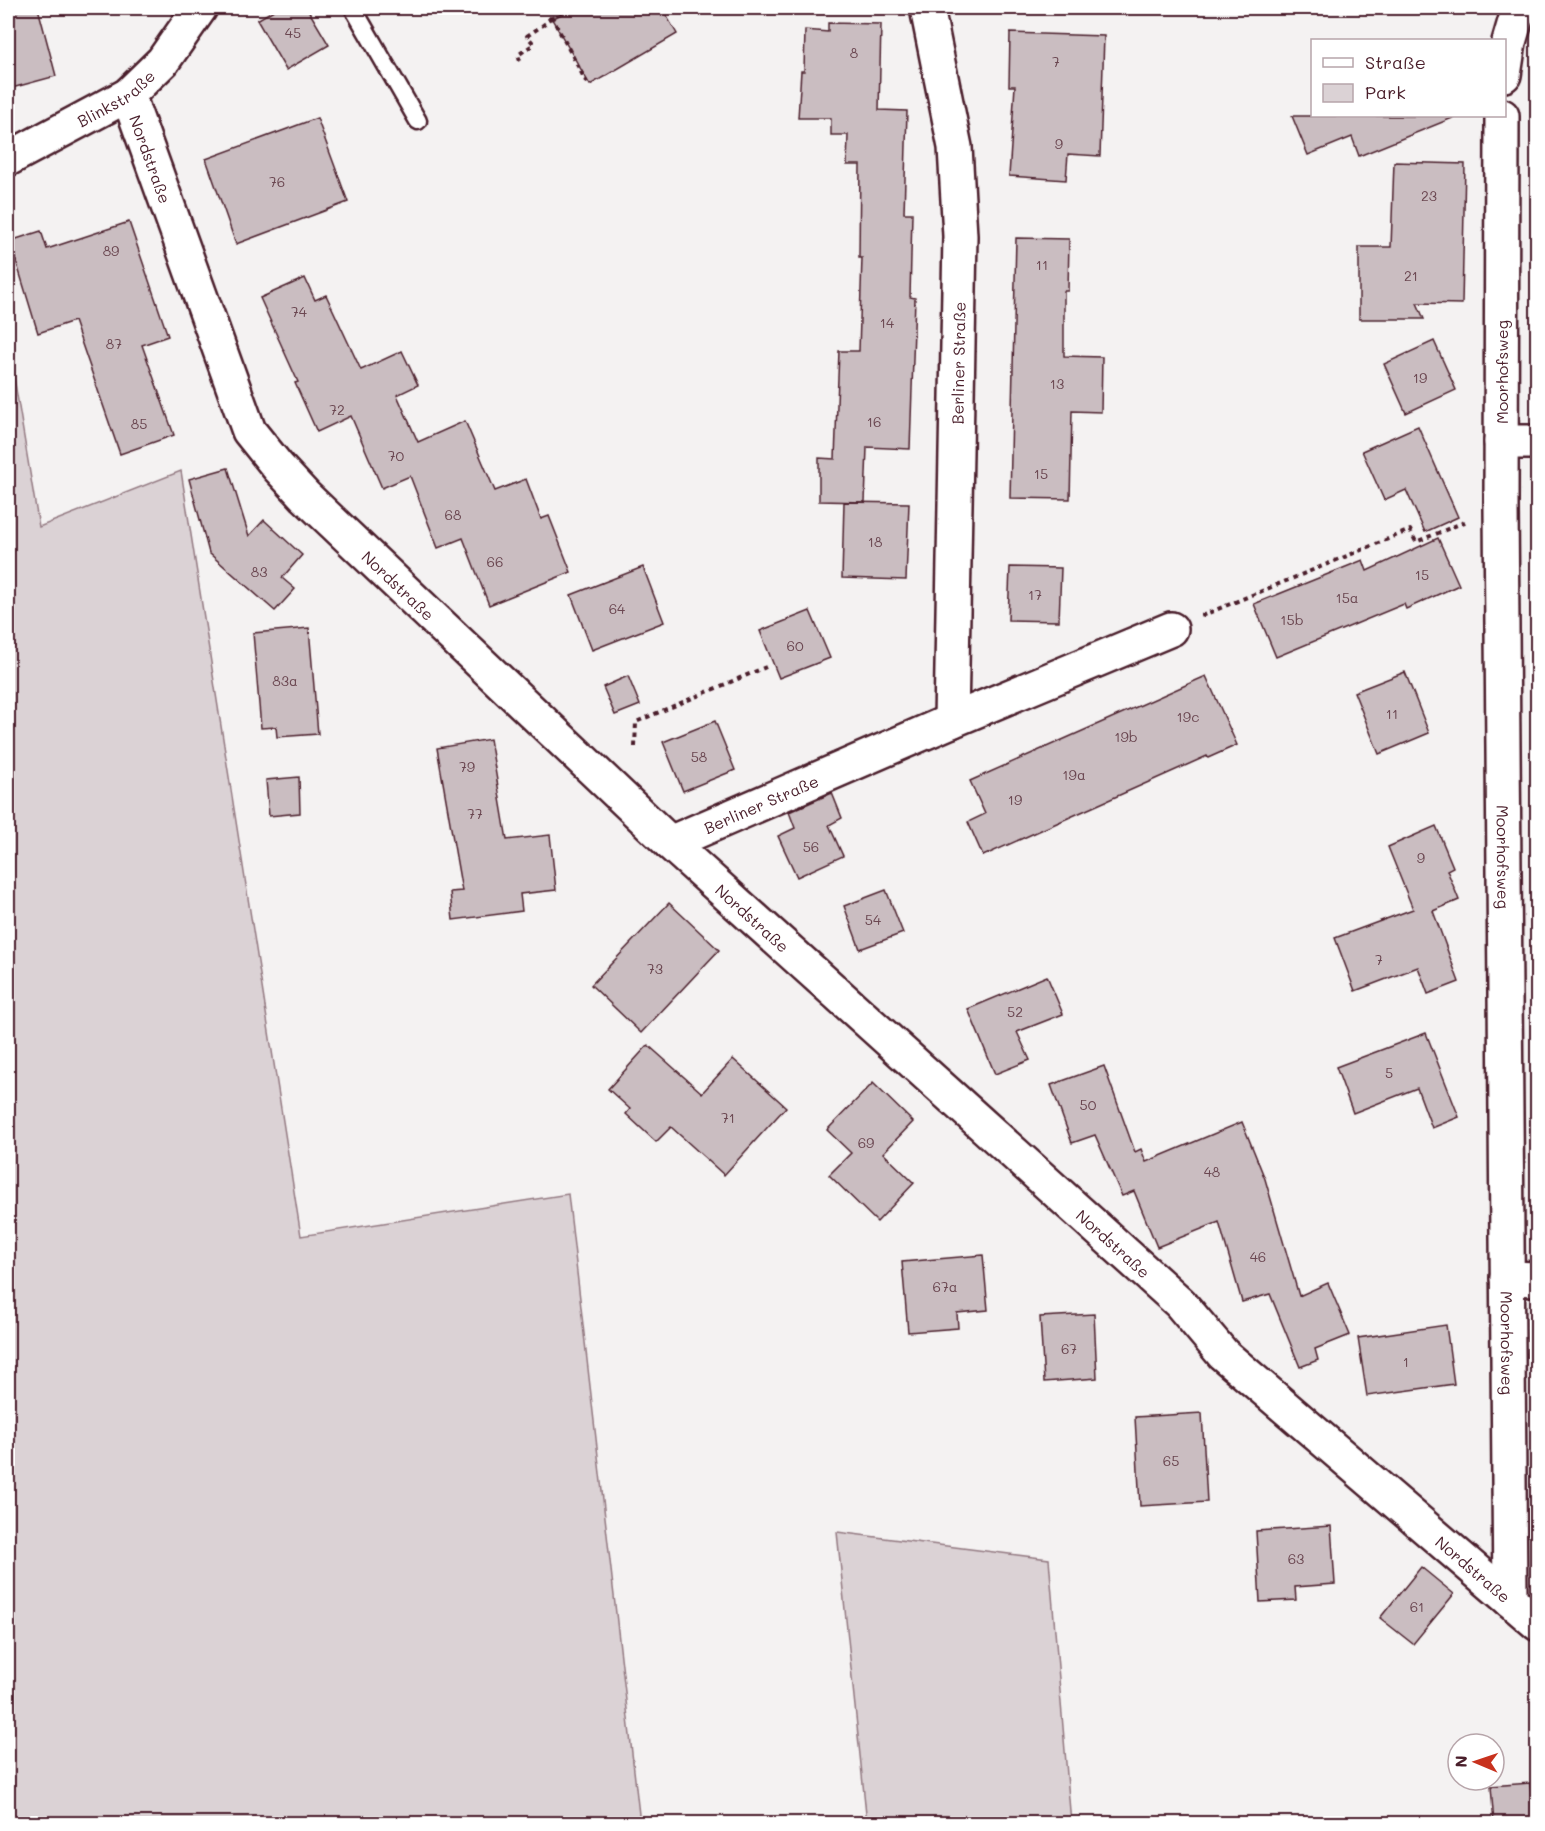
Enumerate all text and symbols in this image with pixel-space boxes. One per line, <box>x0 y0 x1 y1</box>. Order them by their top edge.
house number: 45 <box>285 23 301 42</box>
legend <box>1311 39 1506 117</box>
house number: 8 <box>850 43 858 62</box>
text: Straße <box>1365 50 1426 74</box>
house number: 7 <box>1052 52 1060 71</box>
street label: Blinkstraße <box>73 65 159 131</box>
text: Park <box>1365 80 1406 104</box>
street label: Nordstraße <box>126 112 177 206</box>
house number: 9 <box>1055 134 1063 153</box>
house number: 76 <box>269 172 285 191</box>
house number: 23 <box>1421 186 1437 205</box>
house number: 89 <box>103 241 119 260</box>
house number: 11 <box>1036 255 1048 274</box>
house number: 21 <box>1404 266 1418 285</box>
street label: Berliner Straße <box>946 301 970 425</box>
house number: 74 <box>291 302 308 321</box>
house number: 14 <box>880 313 895 332</box>
street label: Moorhofsweg <box>1491 320 1512 424</box>
house number: 87 <box>106 334 122 353</box>
house number: 19 <box>1413 368 1427 387</box>
house number: 13 <box>1050 374 1064 393</box>
house number: 72 <box>329 400 345 419</box>
house number: 16 <box>867 412 881 431</box>
house number: 85 <box>131 414 147 433</box>
house number: 70 <box>388 446 405 465</box>
house number: 15 <box>1034 464 1048 483</box>
house number: 68 <box>445 505 461 524</box>
house number: 18 <box>868 532 882 551</box>
street label: Nordstraße <box>358 545 439 624</box>
house number: 66 <box>487 552 503 571</box>
house number: 83 <box>251 562 267 581</box>
house number: 15 <box>1415 565 1429 584</box>
house number: 17 <box>1028 585 1042 604</box>
house number: 15a <box>1335 588 1359 607</box>
house number: 64 <box>609 599 626 618</box>
house number: 15b <box>1280 610 1304 629</box>
house number: 60 <box>786 636 804 655</box>
house number: 83a <box>272 671 298 690</box>
house number: 11 <box>1386 704 1398 723</box>
house number: 19c <box>1177 707 1199 726</box>
house number: 19b <box>1114 727 1138 746</box>
house number: 58 <box>691 747 707 766</box>
house number: 79 <box>459 757 475 776</box>
house number: 19a <box>1062 765 1086 784</box>
street label: Berliner Straße <box>700 769 821 838</box>
house number: 19 <box>1008 790 1022 809</box>
house number: 77 <box>467 804 483 823</box>
street label: Moorhofsweg <box>1493 805 1515 909</box>
house number: 56 <box>803 837 819 856</box>
house number: 9 <box>1417 848 1425 867</box>
street label: Nordstraße <box>711 879 794 956</box>
house number: 54 <box>865 910 882 929</box>
house number: 7 <box>1375 950 1383 969</box>
house number: 73 <box>647 959 663 978</box>
house number: 52 <box>1007 1002 1023 1021</box>
house number: 5 <box>1385 1063 1393 1082</box>
house number: 50 <box>1080 1095 1097 1114</box>
house number: 71 <box>721 1108 735 1127</box>
house number: 69 <box>858 1133 874 1152</box>
house number: 48 <box>1204 1162 1220 1181</box>
street label: Nordstraße <box>1072 1204 1155 1282</box>
house number: 46 <box>1250 1247 1266 1266</box>
house number: 67a <box>933 1277 957 1296</box>
street label: Moorhofsweg <box>1497 1291 1519 1395</box>
house number: 67 <box>1061 1339 1077 1358</box>
house number: 1 <box>1403 1352 1409 1371</box>
house number: 65 <box>1163 1451 1179 1470</box>
street label: Nordstraße <box>1432 1531 1515 1607</box>
house number: 63 <box>1288 1549 1304 1568</box>
house number: 61 <box>1410 1597 1424 1616</box>
north arrow <box>1446 1732 1506 1792</box>
text: N <box>1450 1755 1471 1768</box>

